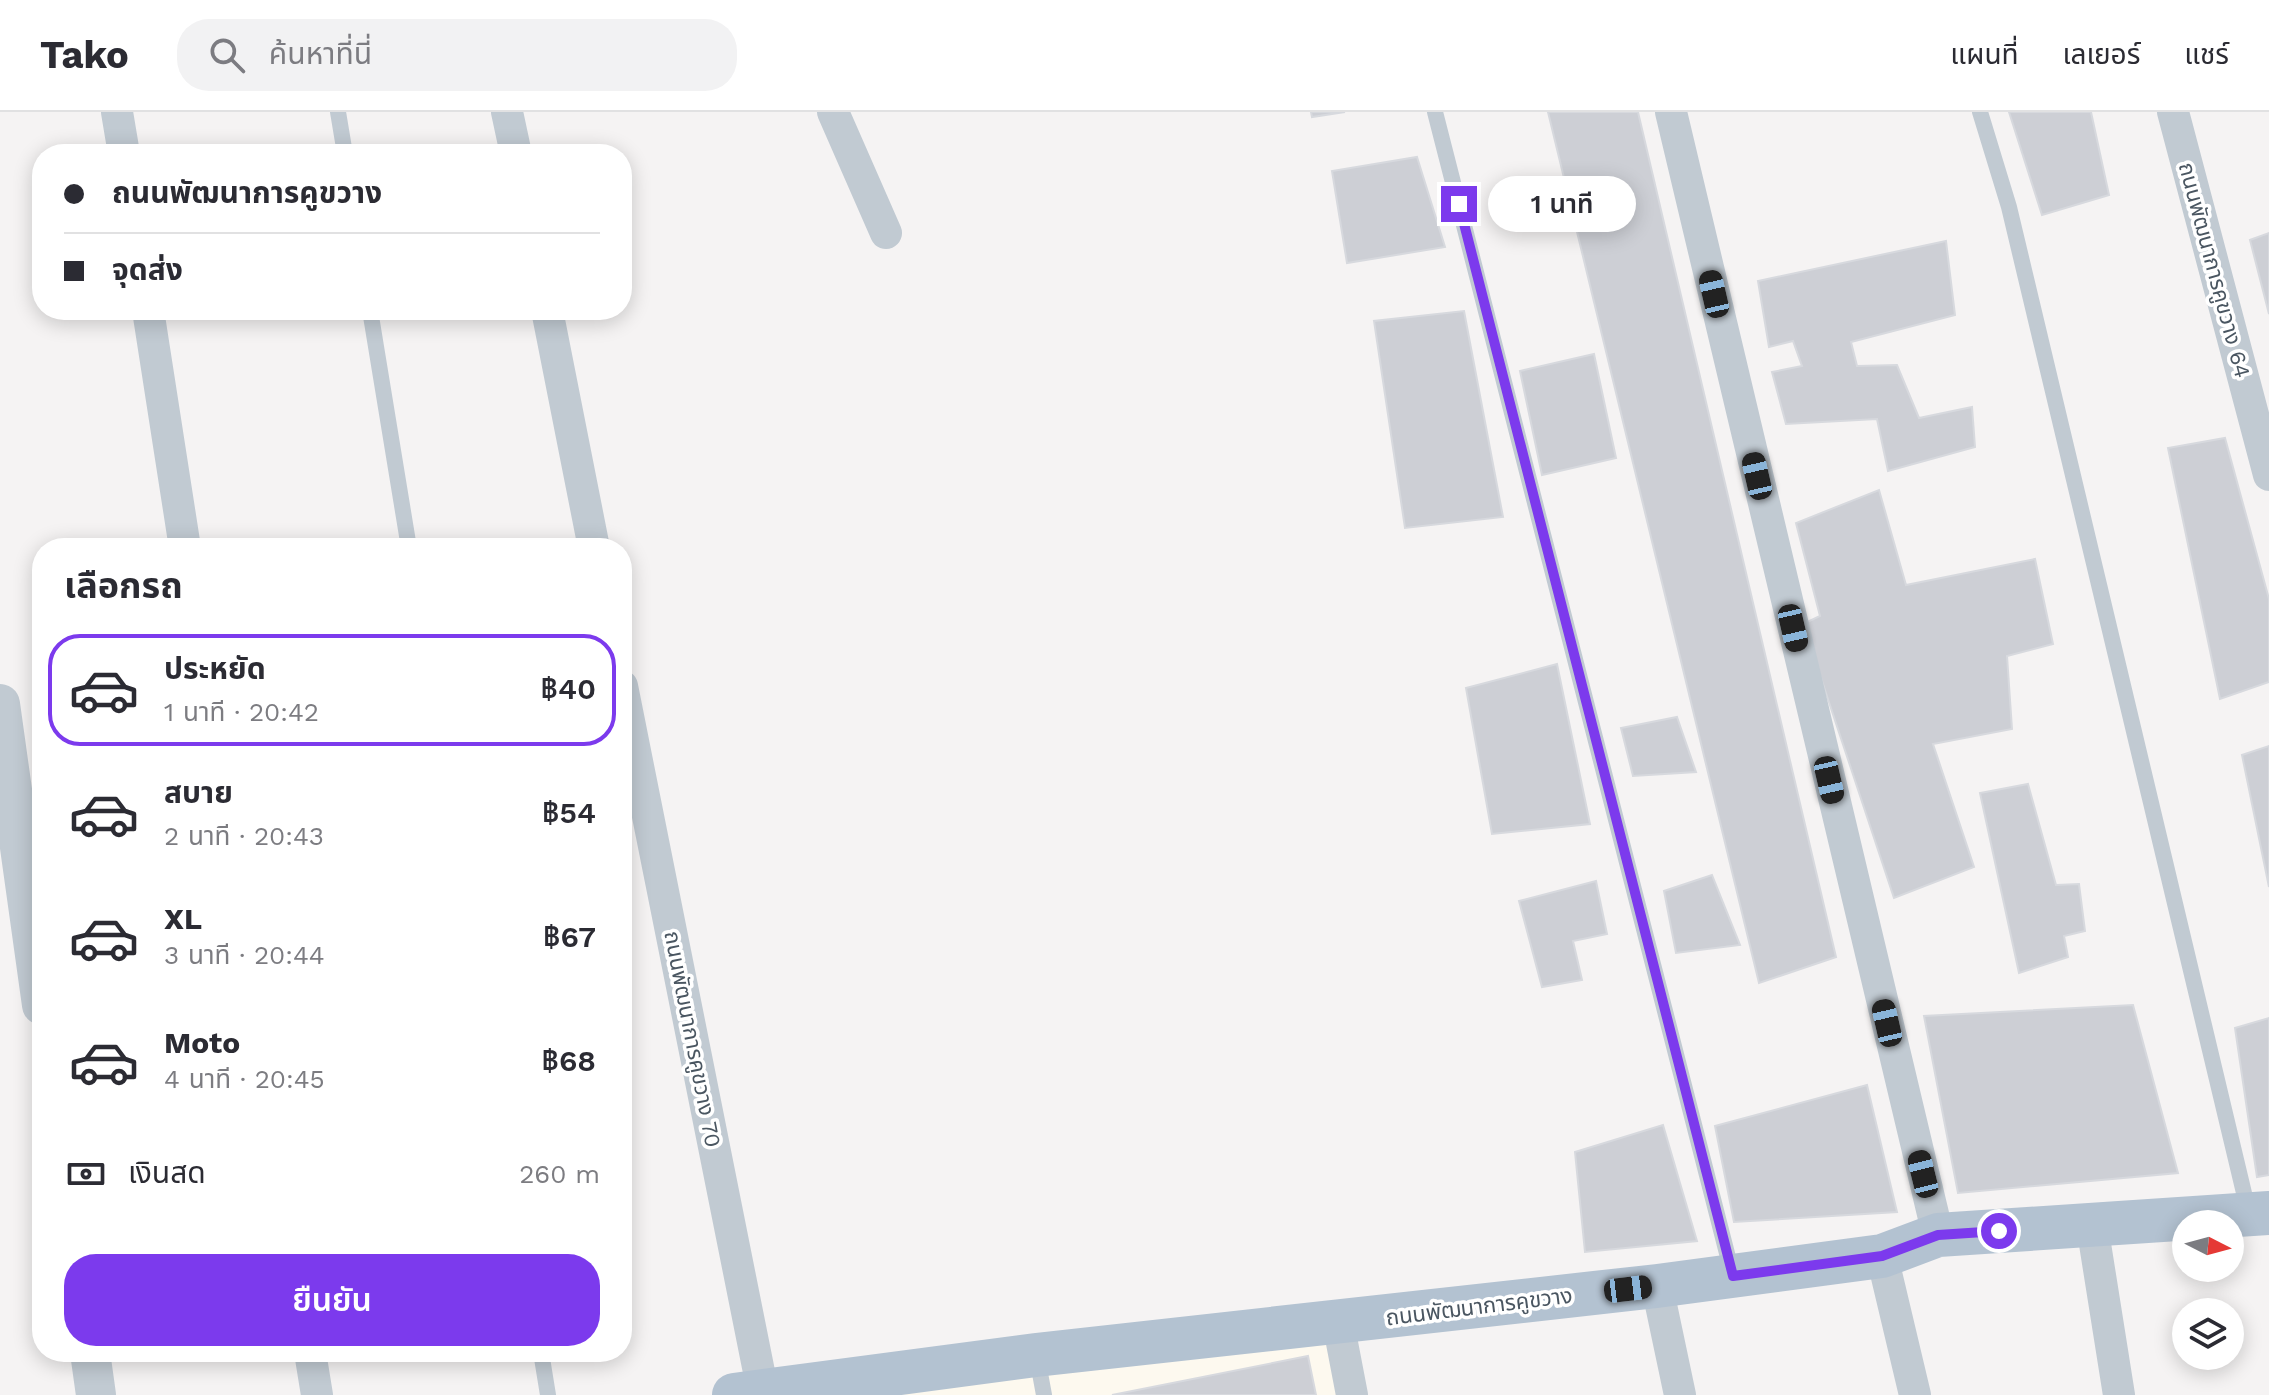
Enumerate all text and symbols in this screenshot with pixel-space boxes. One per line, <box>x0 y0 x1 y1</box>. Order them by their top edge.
search box <box>177 19 737 91</box>
text: Tako <box>40 33 129 77</box>
icon: search <box>205 33 249 77</box>
text: ค้นหาที่นี่ <box>269 36 372 71</box>
text: แผนที่ <box>1950 38 2019 71</box>
text: เลเยอร์ <box>2063 38 2140 71</box>
text: แชร์ <box>2184 38 2229 71</box>
street label: ถนนพัฒนาการคูขวาง 64 <box>2173 160 2255 381</box>
text: ถนนพัฒนาการคูขวาง <box>112 175 382 210</box>
callout: 1 นาที <box>1487 176 1635 232</box>
route end <box>1441 186 1477 222</box>
text: 1 นาที <box>1531 189 1593 219</box>
text: จุดส่ง <box>112 252 183 287</box>
car <box>1697 268 1731 320</box>
car <box>1740 450 1774 502</box>
text: เลือกรถ <box>64 565 183 607</box>
car <box>1776 602 1810 654</box>
text: ประหยัด <box>164 651 266 686</box>
icon: car <box>68 654 140 726</box>
text: ฿40 <box>540 671 596 706</box>
text: 1 นาที · 20:42 <box>164 697 319 727</box>
car <box>1812 754 1846 806</box>
text: สบาย <box>164 775 233 810</box>
icon: car <box>68 778 140 850</box>
text: ฿54 <box>542 795 596 830</box>
text: 2 นาที · 20:43 <box>164 821 324 851</box>
text: XL <box>164 901 202 936</box>
icon: car <box>68 902 140 974</box>
text: ฿67 <box>543 919 596 954</box>
street label: ถนนพัฒนาการคูขวาง 70 <box>658 929 726 1150</box>
text: 3 นาที · 20:44 <box>164 940 325 970</box>
car <box>1870 997 1904 1049</box>
text: Moto <box>164 1025 240 1060</box>
icon: car <box>68 1026 140 1098</box>
text: ฿68 <box>541 1043 596 1078</box>
text: 4 นาที · 20:45 <box>164 1064 325 1094</box>
car <box>1906 1148 1940 1200</box>
icon: cash <box>64 1152 108 1196</box>
text: เงินสด <box>128 1155 206 1190</box>
text: 260 m <box>519 1159 600 1189</box>
north arrow <box>2172 1210 2244 1282</box>
map controls <box>2172 1210 2244 1370</box>
route start <box>1981 1213 2017 1249</box>
button: ยืนยัน <box>64 1254 600 1346</box>
car <box>1603 1274 1653 1304</box>
street label: ถนนพัฒนาการคูขวาง <box>1384 1283 1574 1331</box>
button: layers <box>2172 1298 2244 1370</box>

